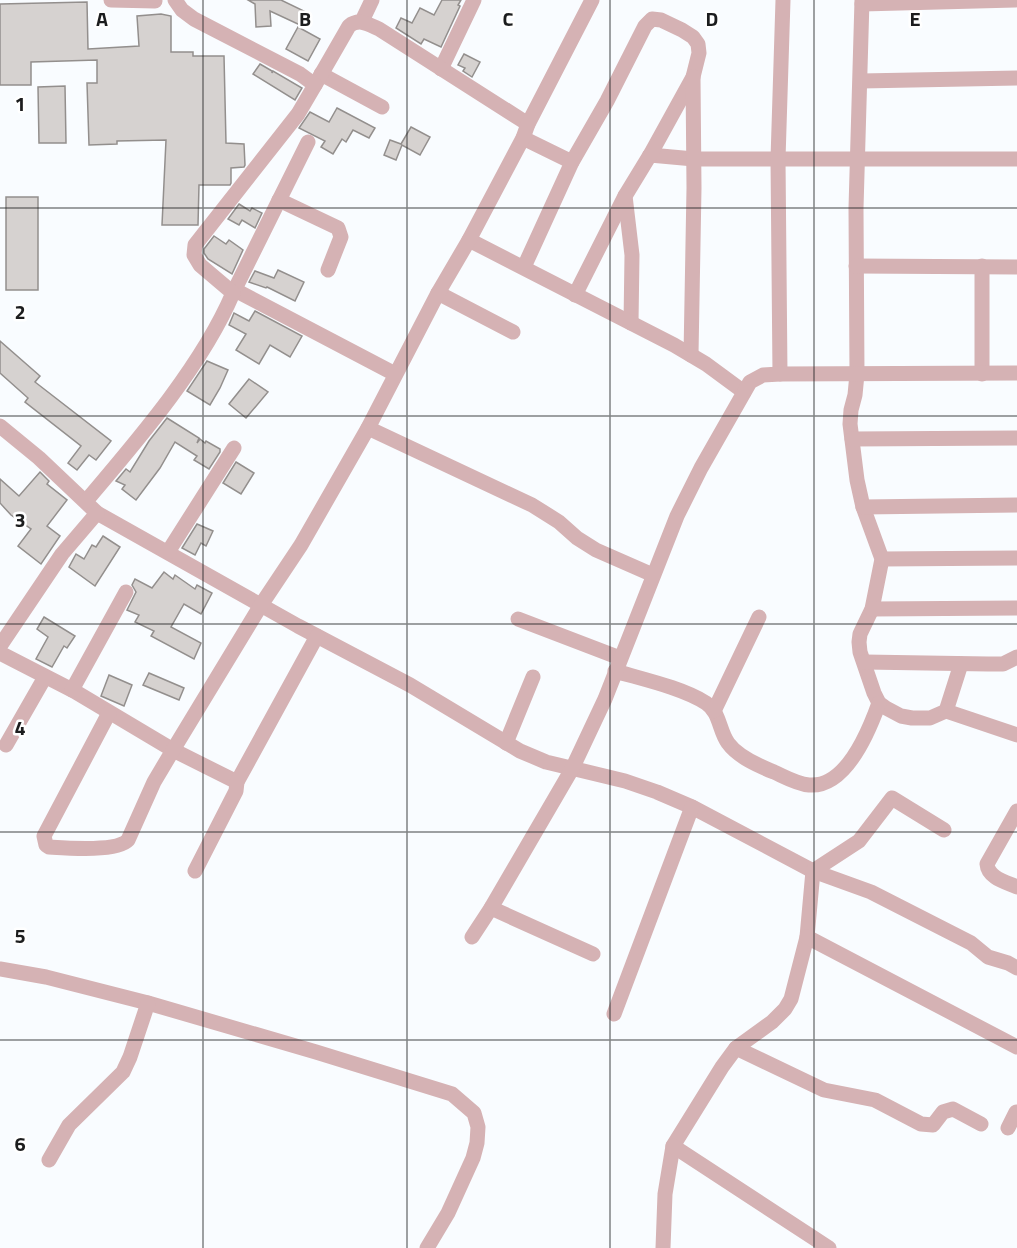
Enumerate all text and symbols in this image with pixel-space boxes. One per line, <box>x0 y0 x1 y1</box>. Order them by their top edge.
text: A <box>96 3 108 34</box>
text: B <box>299 3 311 34</box>
text: C <box>503 3 514 34</box>
text: D <box>706 3 718 34</box>
text: E <box>909 3 921 34</box>
text: 1 <box>14 88 26 119</box>
text: 2 <box>14 296 26 327</box>
text: 3 <box>14 504 26 535</box>
text: 4 <box>14 712 26 743</box>
text: 5 <box>14 920 26 951</box>
text: 6 <box>14 1128 26 1159</box>

